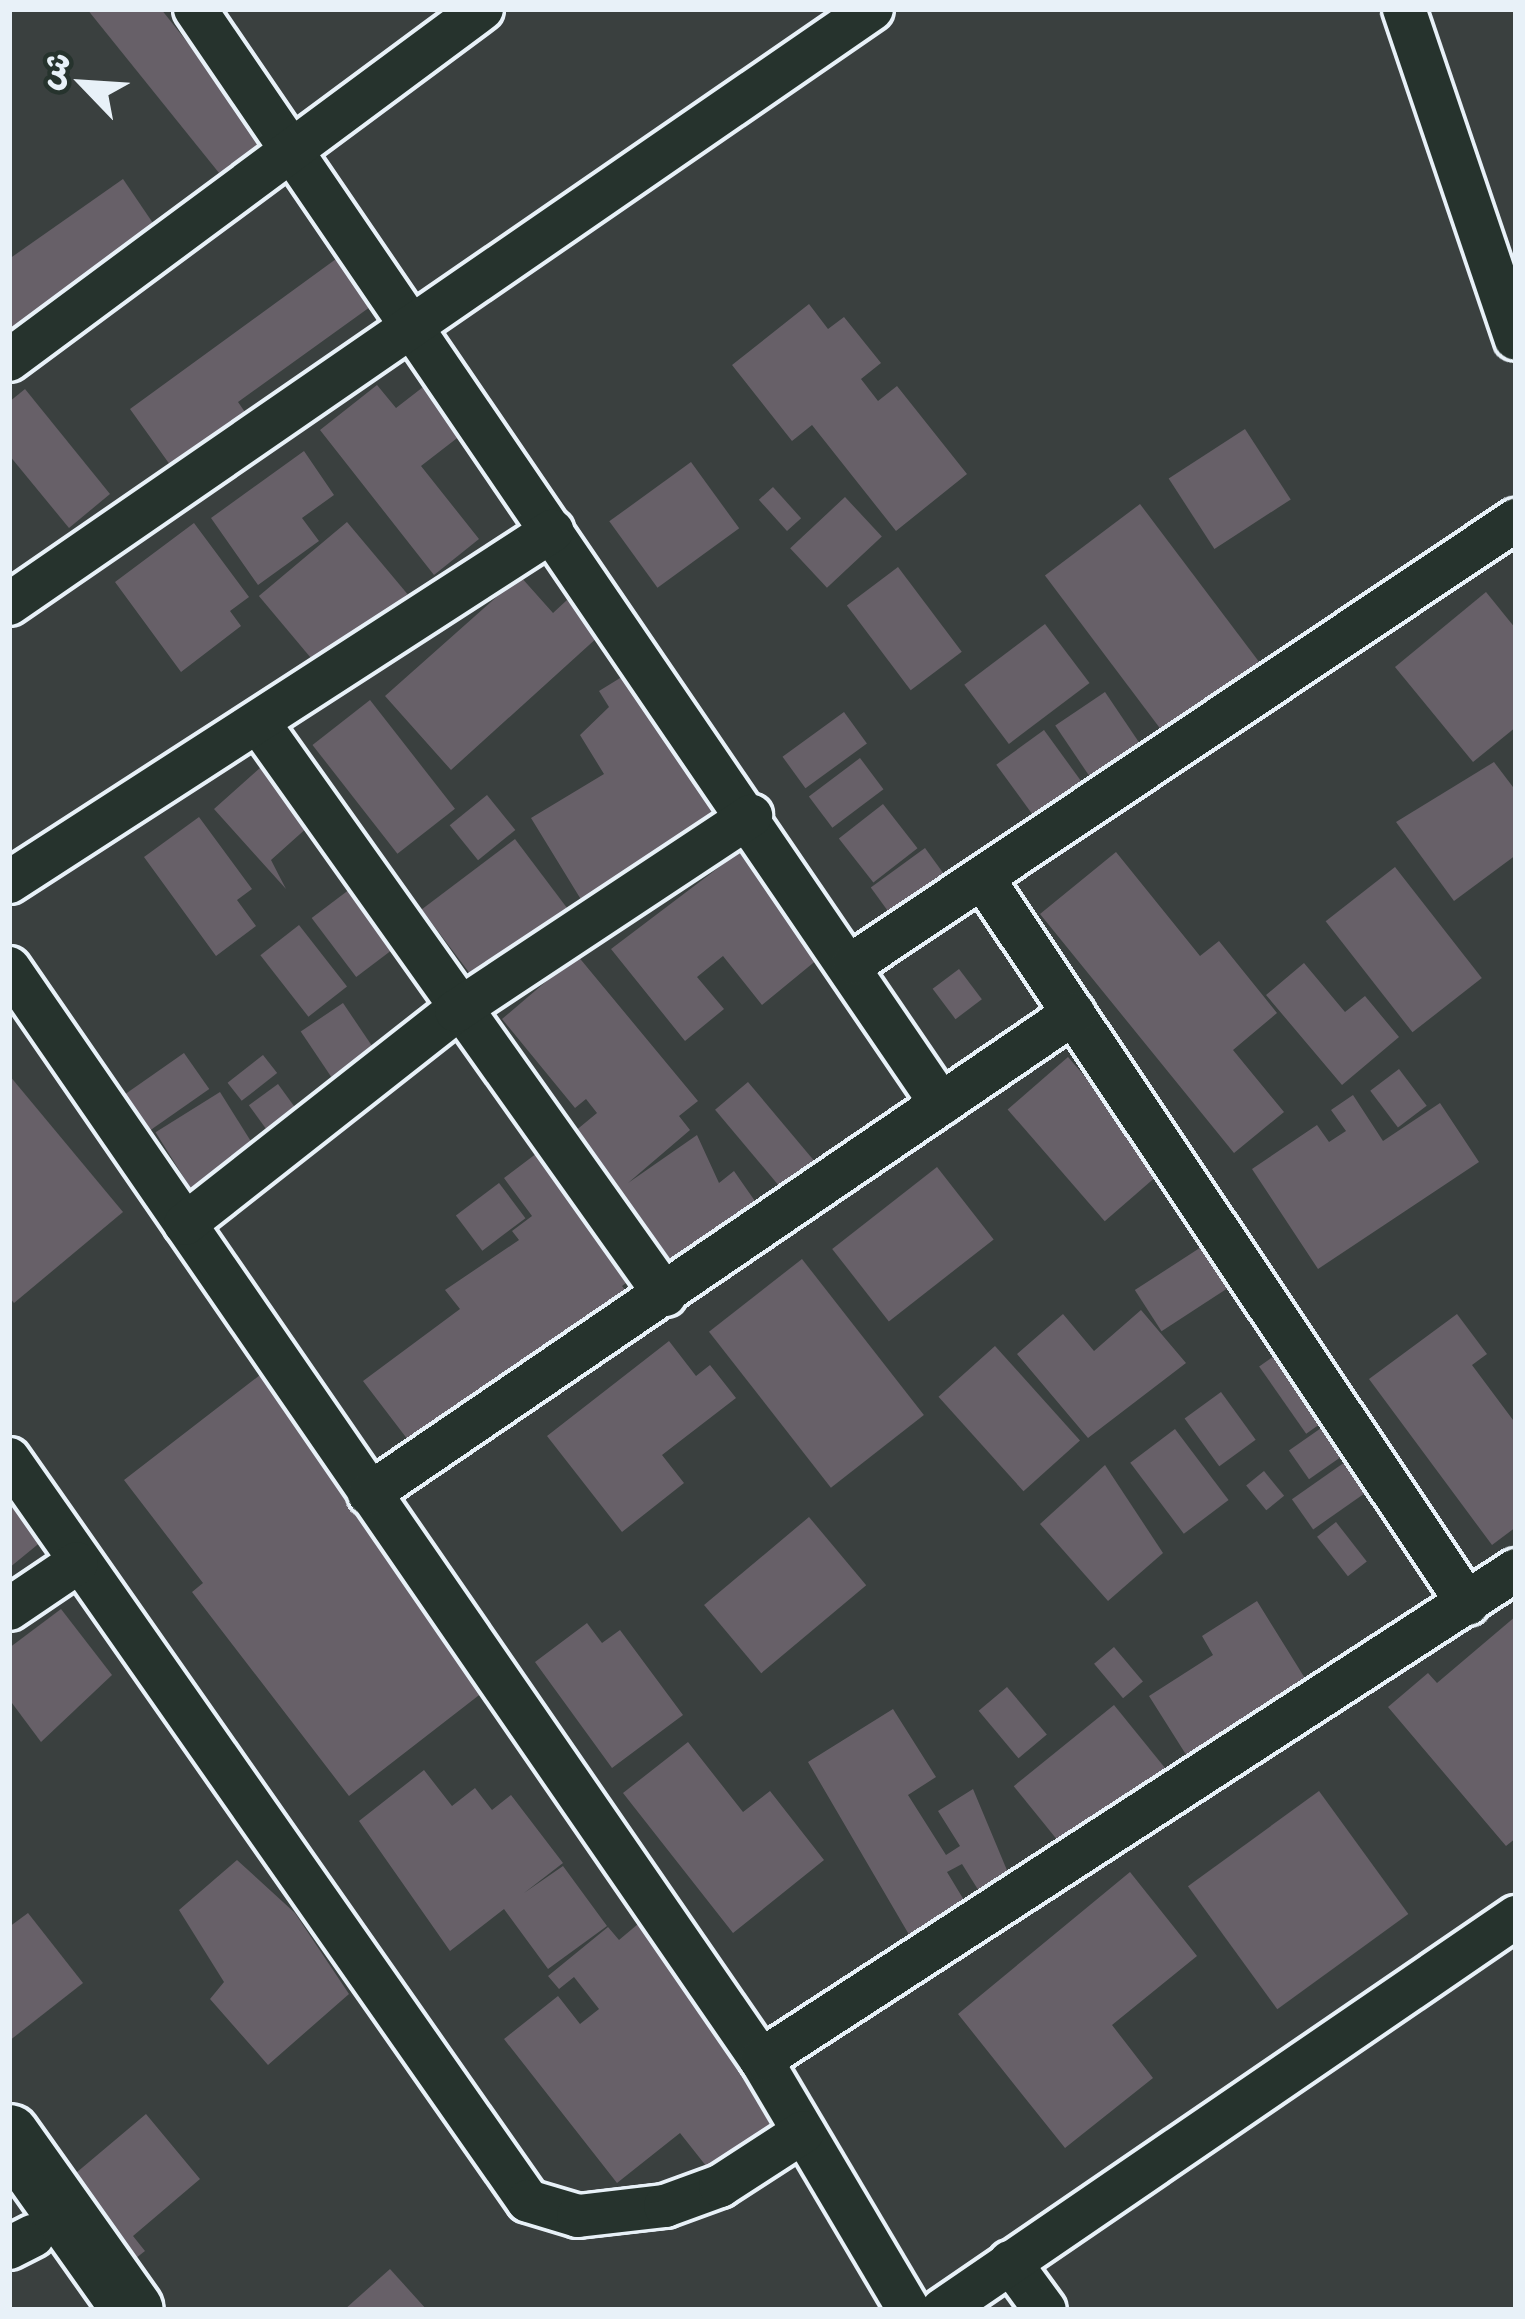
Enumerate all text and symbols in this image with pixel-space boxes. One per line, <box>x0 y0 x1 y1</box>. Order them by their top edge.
north arrow <box>24 24 144 144</box>
text: ش <box>21 42 82 96</box>

